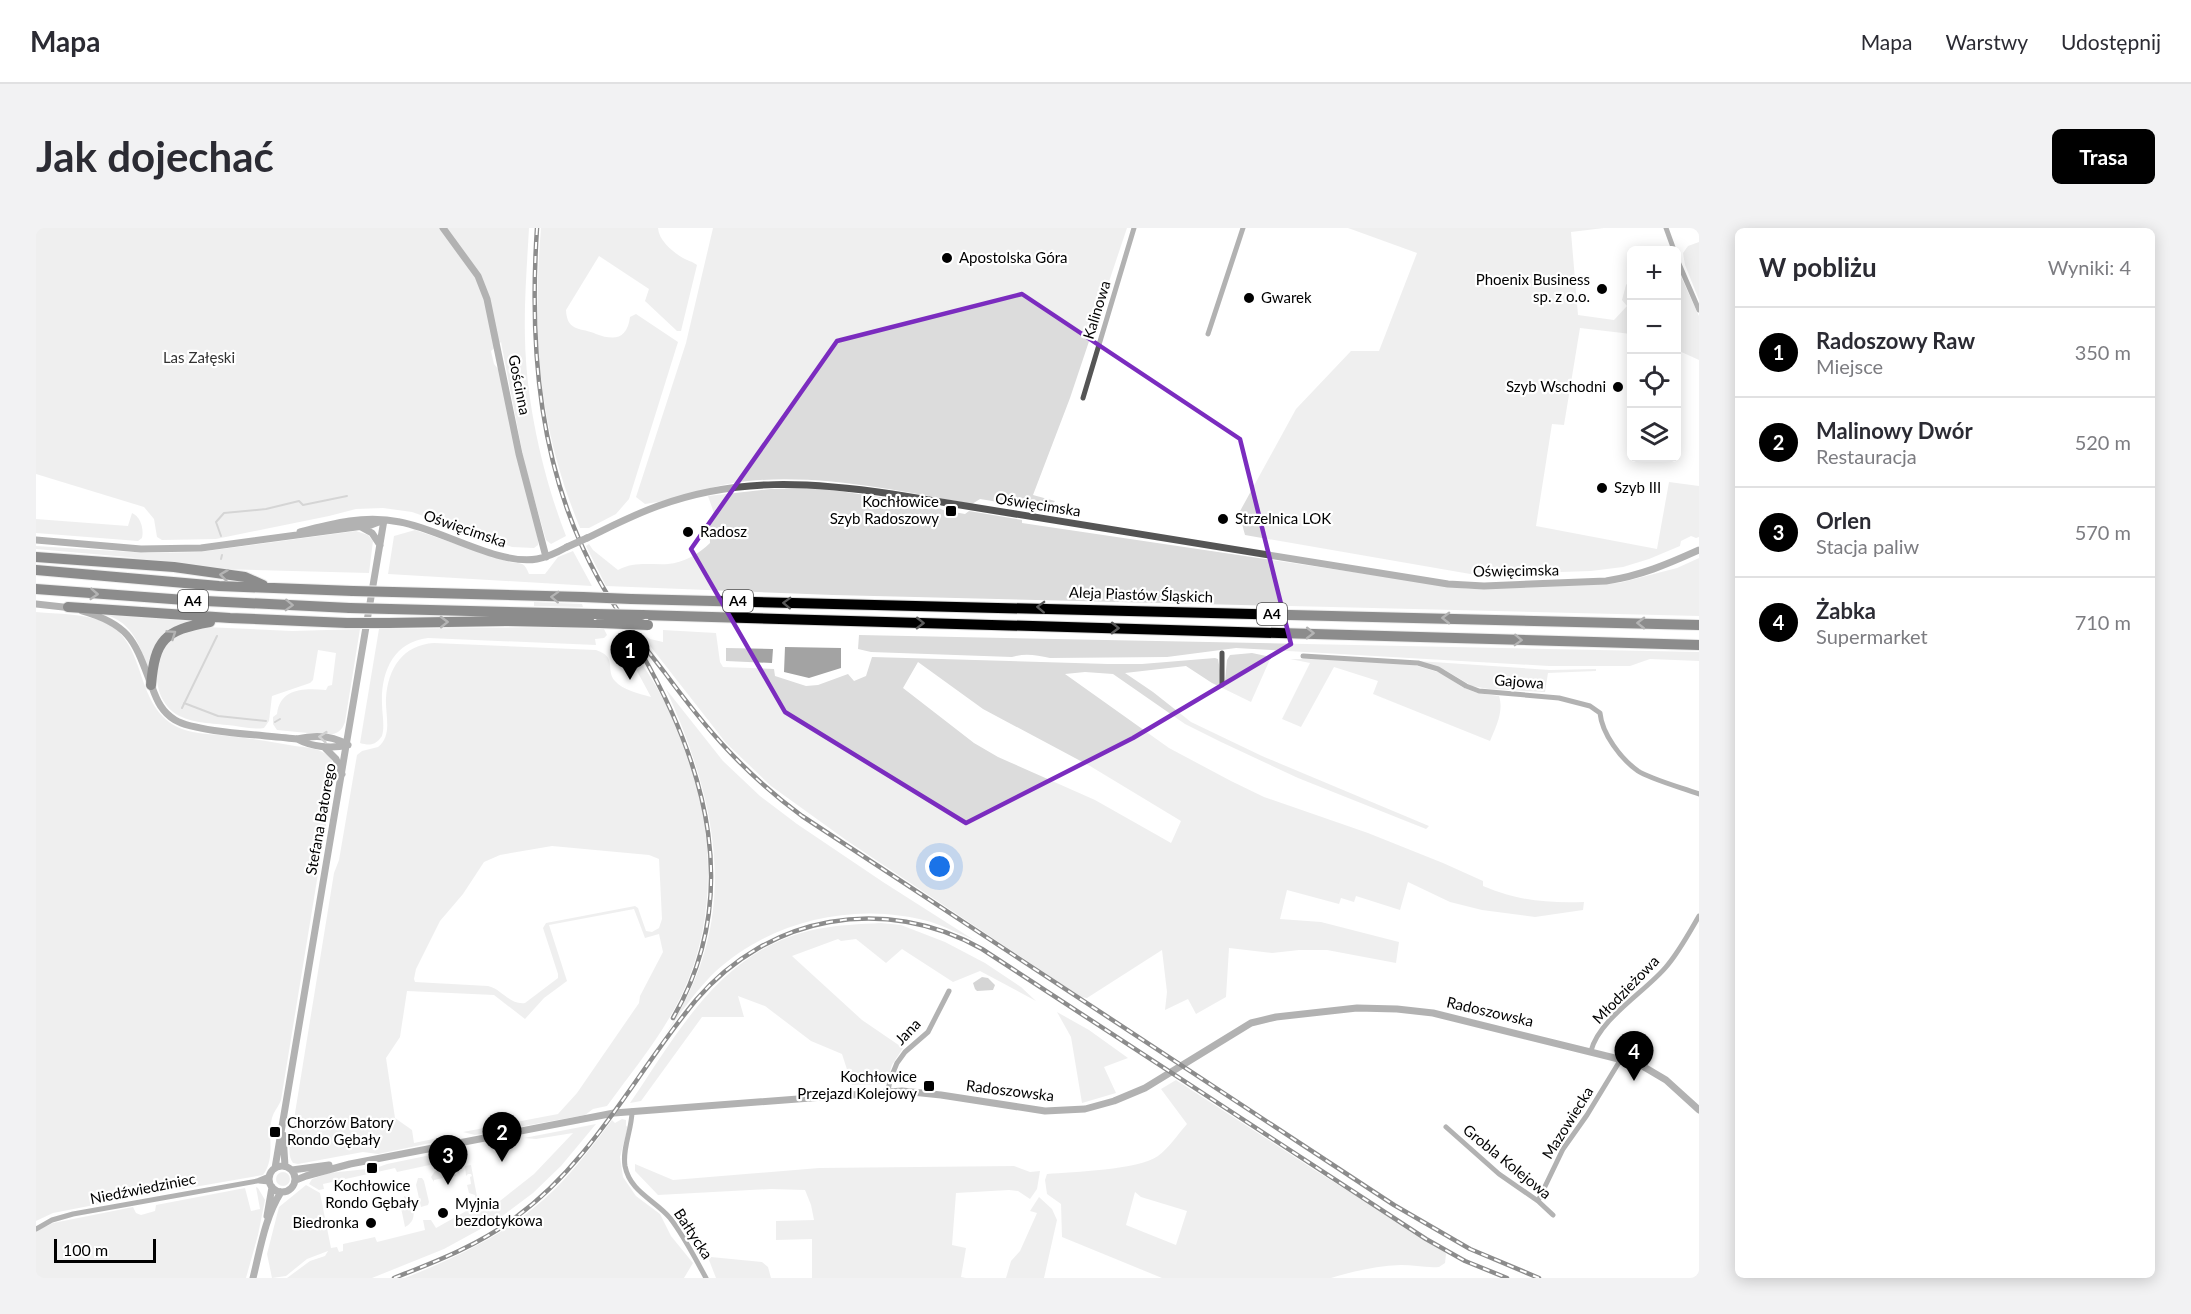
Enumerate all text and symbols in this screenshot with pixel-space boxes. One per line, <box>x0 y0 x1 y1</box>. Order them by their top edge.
text: Mapa <box>30 24 100 58</box>
text: Mapa <box>1861 29 1913 54</box>
text: Warstwy <box>1946 29 2028 54</box>
text: Udostępnij <box>2061 29 2161 54</box>
button: Trasa <box>2052 129 2155 184</box>
text: Jak dojechać <box>36 131 274 181</box>
map controls <box>1627 246 1681 462</box>
button: + <box>1627 246 1681 300</box>
place label: Apostolska Góra <box>959 248 1068 266</box>
marker: Apostolska Góra <box>940 251 954 265</box>
text: W pobliżu <box>1759 251 1877 283</box>
text: Wyniki: 4 <box>2048 255 2131 279</box>
place label: Phoenix Business sp. z o.o. <box>1476 270 1590 305</box>
street label: Kalinowa <box>1079 278 1113 341</box>
marker: Phoenix Business sp. z o.o. <box>1595 282 1609 296</box>
place label: Gwarek <box>1261 288 1312 306</box>
marker: Gwarek <box>1242 291 1256 305</box>
button: − <box>1627 300 1681 354</box>
text: Radoszowy Raw <box>1816 327 1975 354</box>
text: 1 <box>1773 340 1784 364</box>
text: 350 m <box>2075 340 2131 364</box>
park label: Las Załęski <box>163 348 235 366</box>
street label: Gościnna <box>505 353 535 416</box>
button: locate <box>1627 354 1681 408</box>
text: Miejsce <box>1816 354 1883 378</box>
place label: Szyb Wschodni <box>1506 377 1606 395</box>
marker: Szyb Wschodni <box>1611 380 1625 394</box>
button: layers <box>1627 408 1681 462</box>
text: Malinowy Dwór <box>1816 417 1973 444</box>
text: 2 <box>1773 430 1784 454</box>
text: 520 m <box>2075 430 2131 454</box>
text: Restauracja <box>1816 444 1917 468</box>
place label: Szyb III <box>1614 478 1661 496</box>
marker: Szyb III <box>1595 481 1609 495</box>
street label: Oświęcimska <box>994 488 1082 520</box>
place label: Kochłowice Szyb Radoszowy <box>830 492 939 527</box>
marker: Kochłowice Szyb Radoszowy <box>944 504 958 518</box>
street label: Oświęcimska <box>422 505 509 551</box>
text: Orlen <box>1816 507 1871 534</box>
place label: Strzelnica LOK <box>1235 509 1331 527</box>
marker: Strzelnica LOK <box>1216 512 1230 526</box>
text: 3 <box>1773 520 1784 544</box>
text: 570 m <box>2075 520 2131 544</box>
place label: Radosz <box>700 522 747 540</box>
marker: Radosz <box>681 525 695 539</box>
text: Stacja paliw <box>1816 534 1919 558</box>
street label: Oświęcimska <box>1473 560 1559 580</box>
one-way arrow <box>219 569 228 581</box>
street label: Aleja Piastów Śląskich <box>1069 582 1213 606</box>
one-way arrow <box>90 587 99 600</box>
road number: A4 <box>178 590 208 612</box>
one-way arrow <box>550 590 559 603</box>
road number: A4 <box>723 590 753 612</box>
one-way arrow <box>783 596 792 609</box>
text: Żabka <box>1816 597 1876 624</box>
one-way arrow <box>284 599 293 612</box>
one-way arrow <box>1036 601 1045 614</box>
road number: A4 <box>1257 603 1287 625</box>
text: 4 <box>1773 610 1784 634</box>
text: 710 m <box>2075 610 2131 634</box>
one-way arrow <box>1441 612 1450 624</box>
one-way arrow <box>440 616 449 628</box>
one-way arrow <box>916 616 925 629</box>
one-way arrow <box>1636 617 1645 629</box>
one-way arrow <box>1110 622 1119 634</box>
text: Supermarket <box>1816 624 1928 648</box>
one-way arrow <box>1305 627 1314 639</box>
one-way arrow <box>166 630 177 641</box>
pin: 1 <box>610 630 650 680</box>
one-way arrow <box>1513 633 1522 646</box>
street label: Gajowa <box>1494 670 1544 692</box>
one-way arrow <box>318 731 327 744</box>
street label: Stefana Batorego <box>301 761 339 876</box>
your location <box>925 852 954 881</box>
street label: Młodzieżowa <box>1588 951 1662 1027</box>
street label: Radoszowska <box>1445 992 1535 1030</box>
street label: Jana <box>891 1015 924 1048</box>
pin: 4 <box>1614 1032 1654 1081</box>
place label: Kochłowice Przejazd Kolejowy <box>797 1067 917 1102</box>
street label: Radoszowska <box>965 1076 1055 1104</box>
marker: Kochłowice Przejazd Kolejowy <box>922 1079 936 1093</box>
street label: Mazowiecka <box>1538 1083 1596 1162</box>
pin: 2 <box>482 1112 522 1162</box>
place label: Chorzów Batory Rondo Gębały <box>287 1113 394 1148</box>
street label: Grobla Kolejowa <box>1460 1120 1555 1202</box>
marker: Chorzów Batory Rondo Gębały <box>268 1125 282 1139</box>
pin: 3 <box>428 1136 468 1185</box>
marker: Kochłowice Rondo Gębały <box>365 1161 379 1175</box>
street label: Niedźwiedziniec <box>88 1169 197 1207</box>
place label: Kochłowice Rondo Gębały <box>325 1176 419 1211</box>
place label: Myjnia bezdotykowa <box>455 1194 543 1229</box>
street label: Bałtycka <box>671 1205 717 1262</box>
marker: Myjnia bezdotykowa <box>436 1206 450 1220</box>
place label: Biedronka <box>292 1213 359 1231</box>
marker: Biedronka <box>364 1216 378 1230</box>
scale bar <box>54 1236 156 1264</box>
text: 100 m <box>63 1240 108 1259</box>

